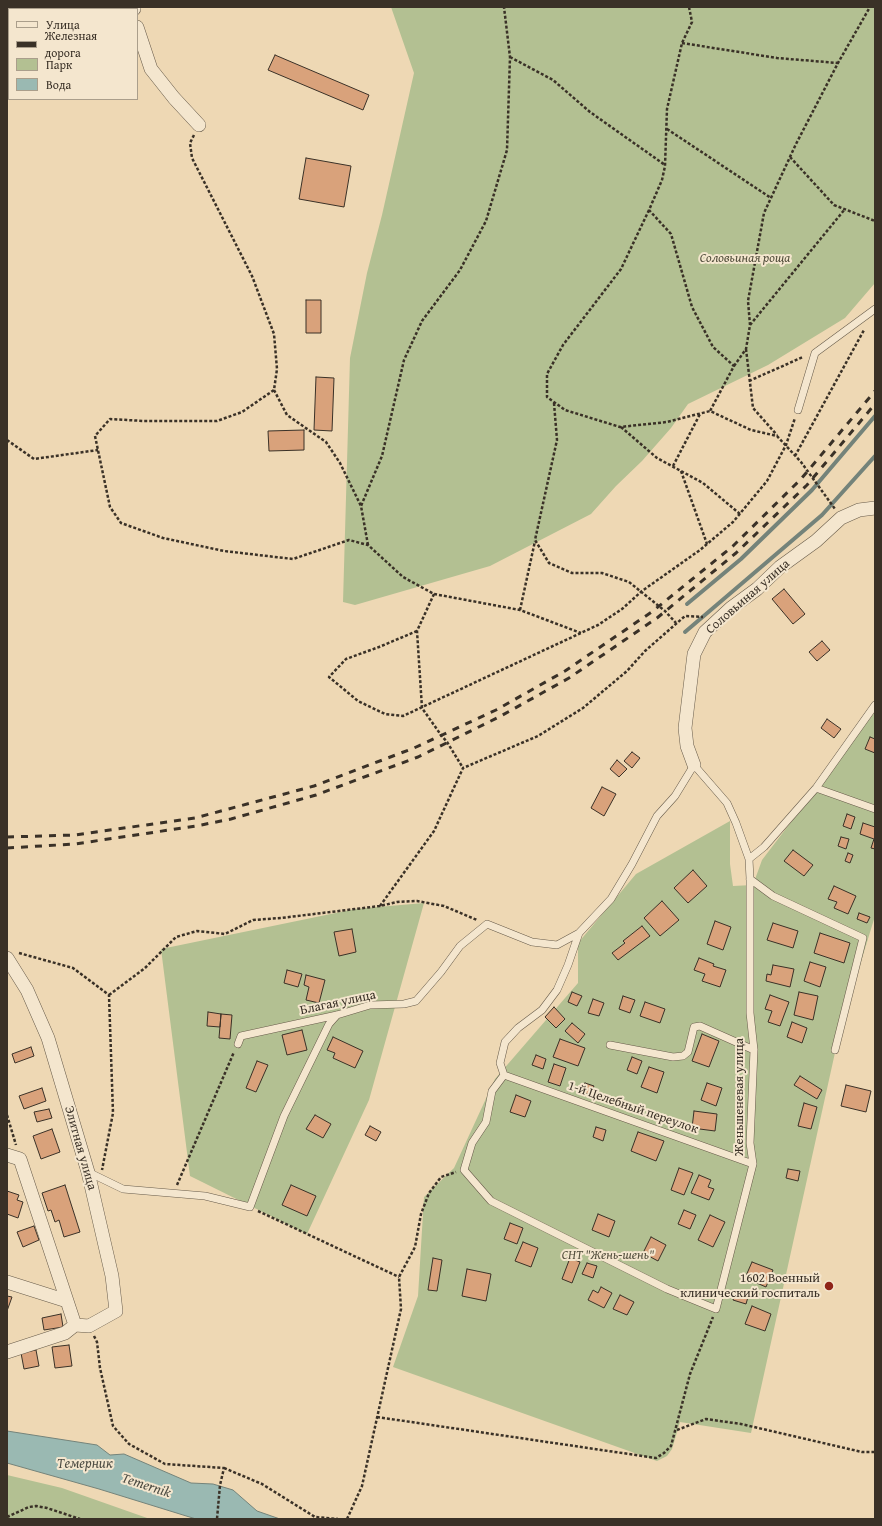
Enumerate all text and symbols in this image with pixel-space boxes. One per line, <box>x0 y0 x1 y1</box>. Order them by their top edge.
legend <box>8 8 138 100</box>
text: Улица <box>46 16 80 33</box>
text: Железная дорога <box>45 27 97 61</box>
text: Парк <box>46 56 72 73</box>
text: Вода <box>46 76 71 93</box>
park label: Соловьиная роща <box>700 251 790 267</box>
street label: Соловьиная улица <box>703 556 793 638</box>
street label: Благая улица <box>299 987 377 1019</box>
street label: Женьшеневая улица <box>732 1038 748 1156</box>
street label: 1-й Целебный переулок <box>566 1078 700 1138</box>
street label: Элитная улица <box>61 1104 99 1192</box>
park label: СНТ "Жень-шень" <box>562 1248 654 1264</box>
place label: 1602 Военный клинический госпиталь <box>680 1271 820 1302</box>
marker: 1602 Военный клинический госпиталь <box>823 1280 835 1292</box>
water label: Темерник <box>57 1456 113 1472</box>
water label: Temernik <box>119 1470 173 1502</box>

